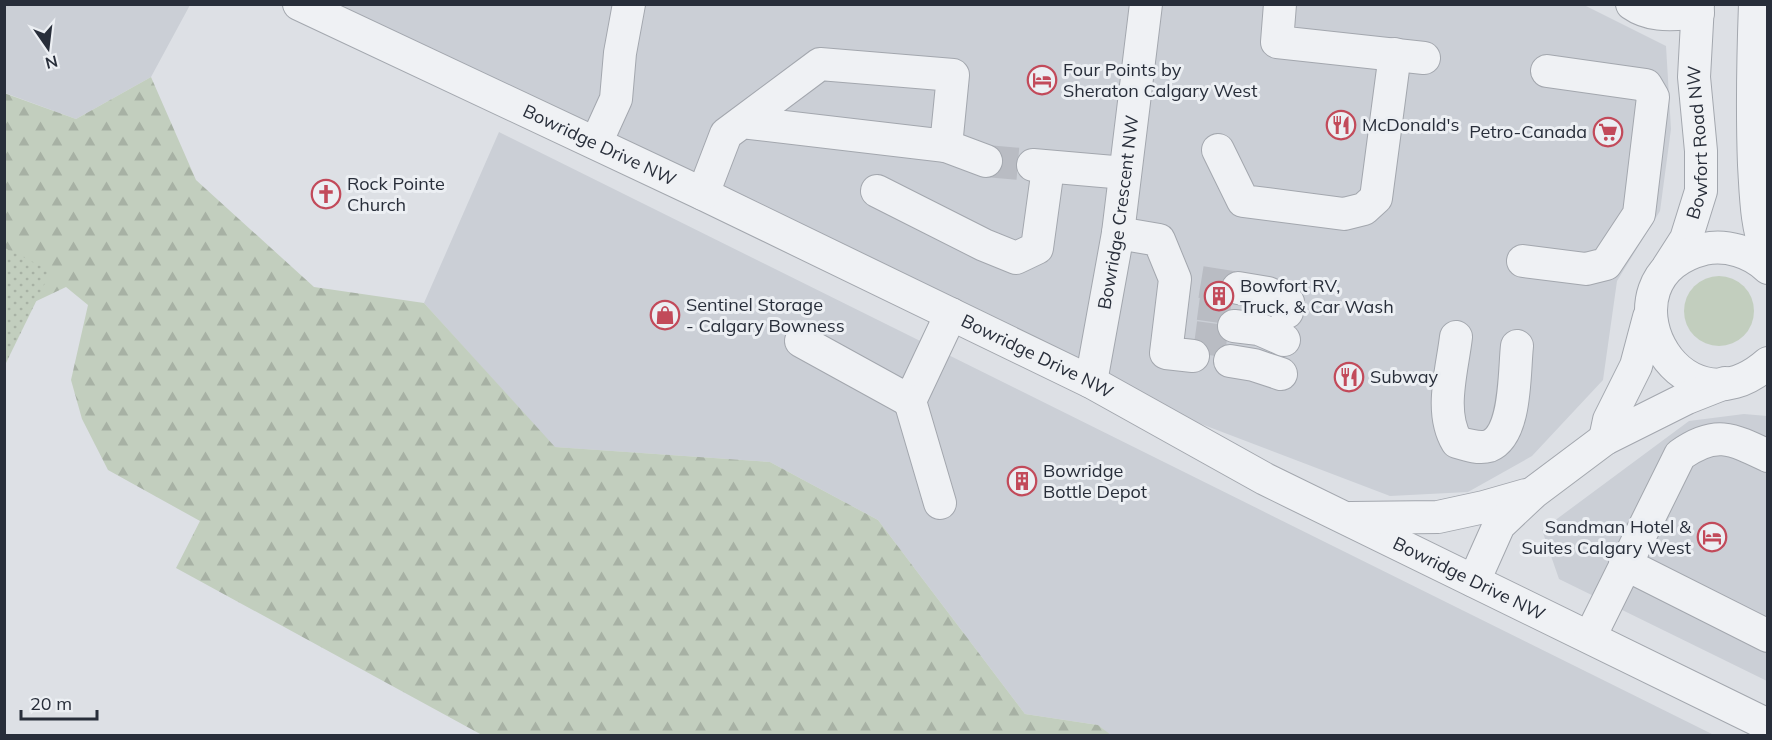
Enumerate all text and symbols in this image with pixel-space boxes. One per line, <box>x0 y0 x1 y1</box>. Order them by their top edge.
north arrow <box>18 18 78 78</box>
text: N <box>43 51 60 74</box>
place label: Four Points by Sheraton Calgary West <box>1063 58 1258 102</box>
hotel icon: Four Points by Sheraton Calgary West <box>1026 64 1058 96</box>
street label: Bowfort Road NW <box>1681 65 1712 222</box>
street label: Bowridge Drive NW <box>519 99 680 191</box>
restaurant icon: McDonald's <box>1325 109 1357 141</box>
place label: McDonald's <box>1362 113 1459 136</box>
street label: Bowridge Crescent NW <box>1092 114 1143 311</box>
supermarket icon: Petro-Canada <box>1592 116 1624 148</box>
place label: Petro-Canada <box>1469 120 1587 143</box>
place label: Rock Pointe Church <box>347 172 445 216</box>
church icon: Rock Pointe Church <box>310 178 342 210</box>
place label: Bowfort RV, Truck, & Car Wash <box>1240 274 1394 318</box>
building icon: Bowfort RV, Truck, & Car Wash <box>1203 280 1235 312</box>
place label: Sentinel Storage - Calgary Bowness <box>686 293 845 337</box>
shop icon: Sentinel Storage - Calgary Bowness <box>649 299 681 331</box>
street label: Bowridge Drive NW <box>958 309 1118 403</box>
restaurant icon: Subway <box>1333 361 1365 393</box>
place label: Subway <box>1370 365 1438 388</box>
place label: Bowridge Bottle Depot <box>1043 459 1147 503</box>
building icon: Bowridge Bottle Depot <box>1006 465 1038 497</box>
place label: Sandman Hotel & Suites Calgary West <box>1522 515 1692 559</box>
hotel icon: Sandman Hotel & Suites Calgary West <box>1696 521 1728 553</box>
street label: Bowridge Drive NW <box>1389 531 1549 625</box>
scale bar <box>21 683 98 721</box>
text: 20 m <box>30 692 72 715</box>

